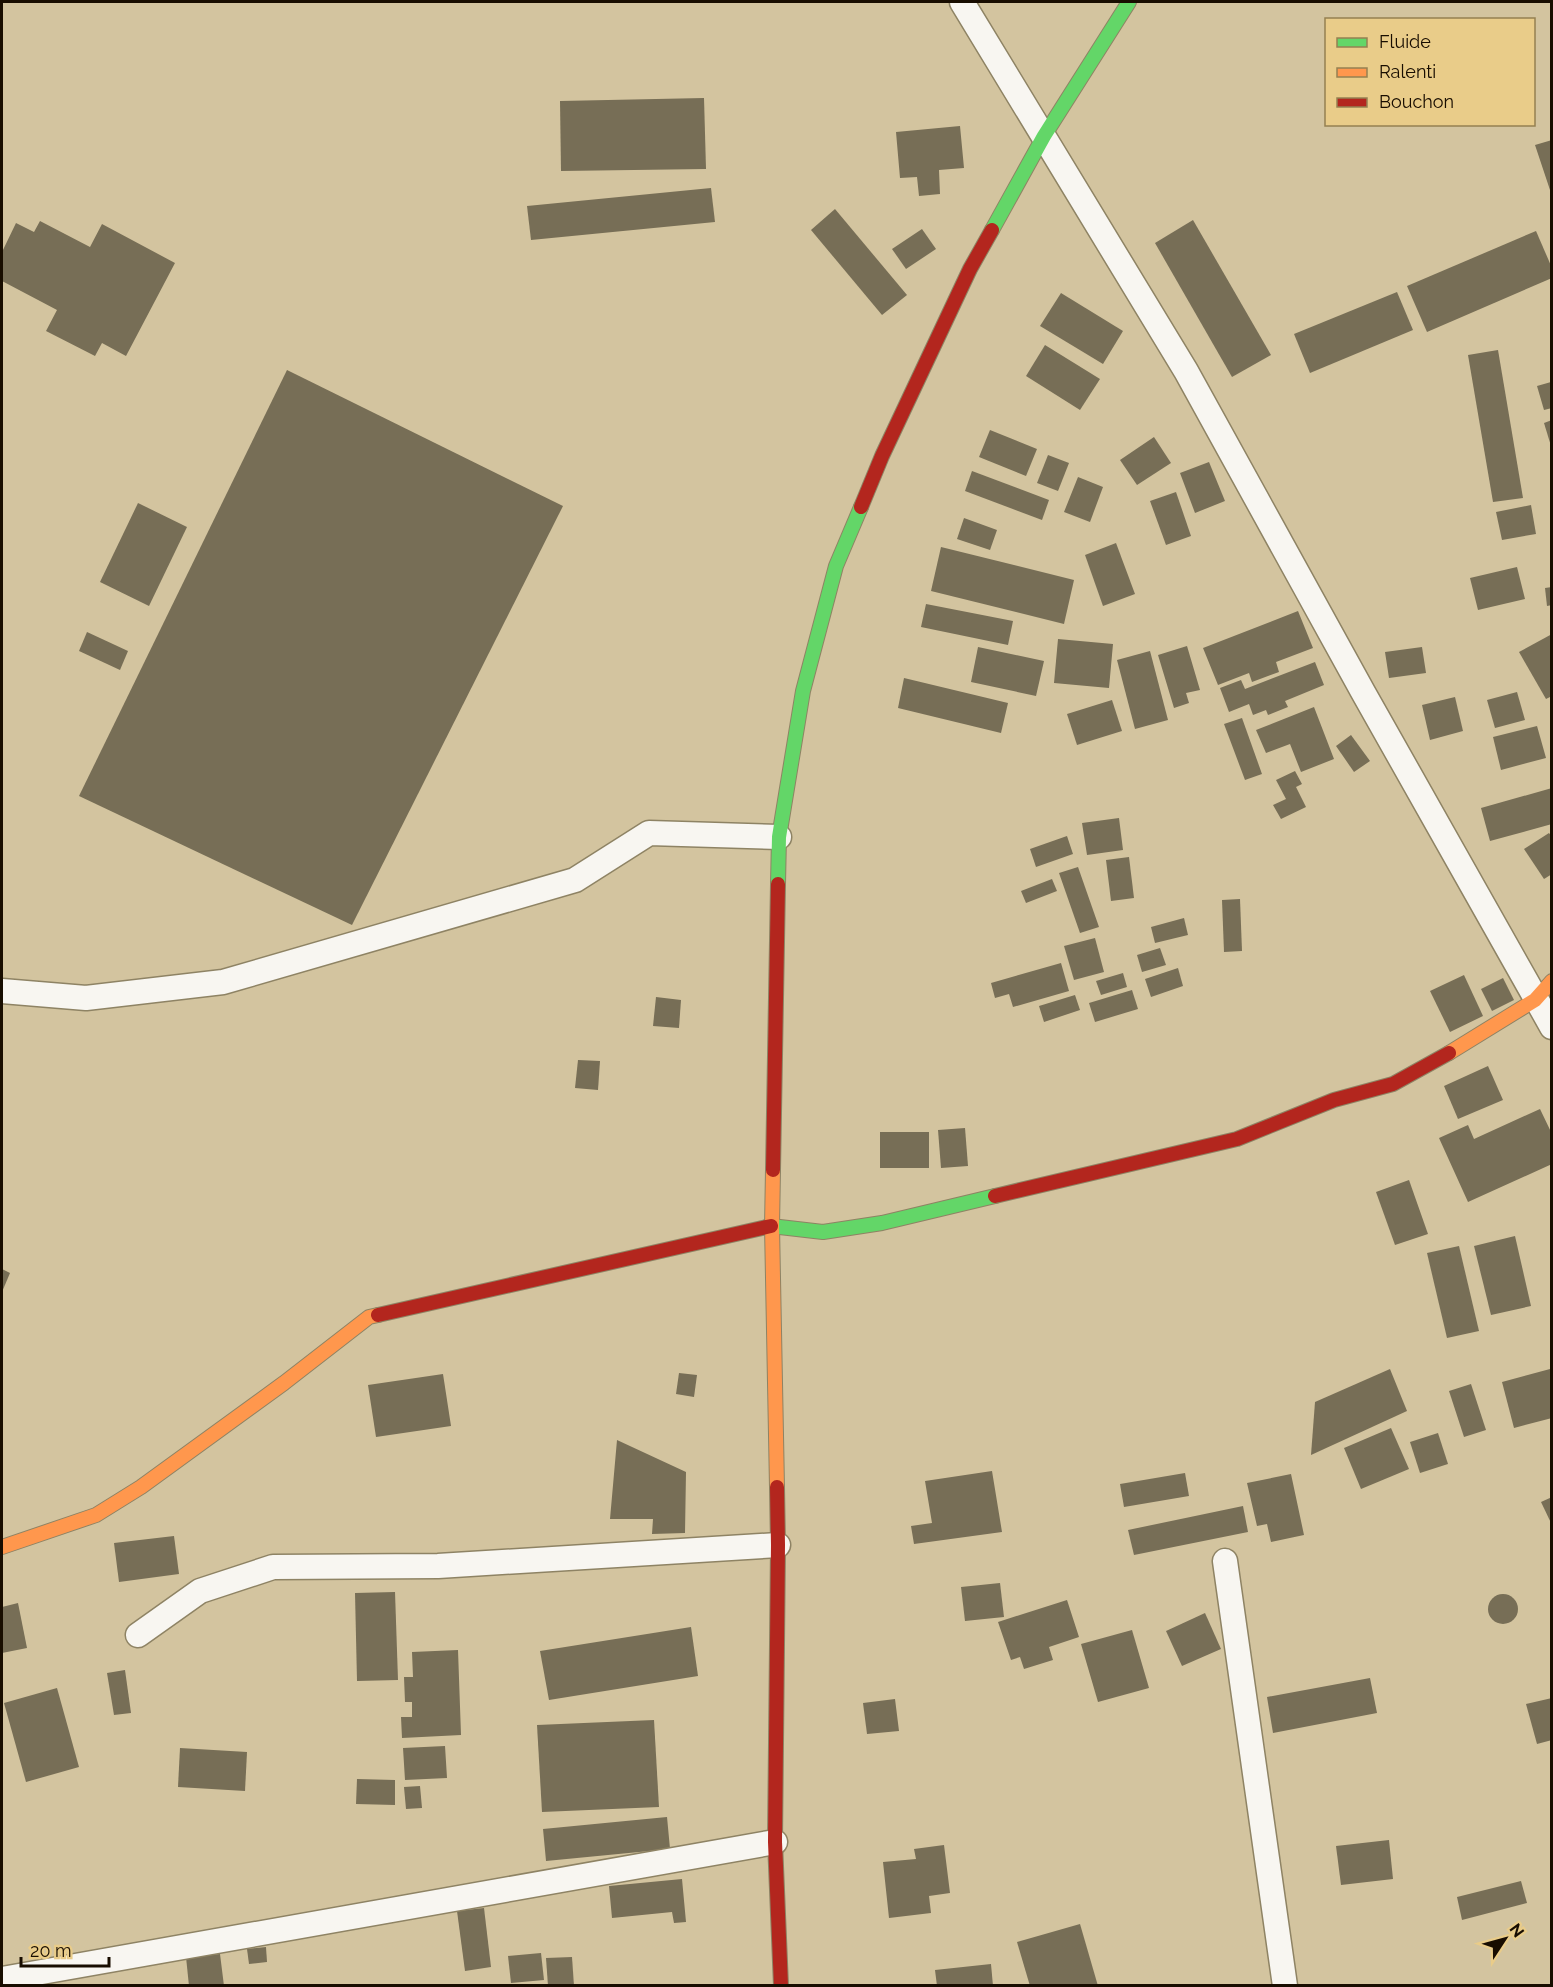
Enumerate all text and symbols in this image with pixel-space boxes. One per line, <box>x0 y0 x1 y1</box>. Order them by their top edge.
legend <box>1325 18 1535 126</box>
text: Fluide <box>1379 31 1431 52</box>
text: Ralenti <box>1379 61 1436 82</box>
text: Bouchon <box>1379 91 1454 112</box>
north arrow <box>1475 1909 1535 1969</box>
text: N <box>1505 1920 1528 1941</box>
scale bar <box>21 1930 110 1968</box>
text: 20 m <box>30 1940 72 1961</box>

